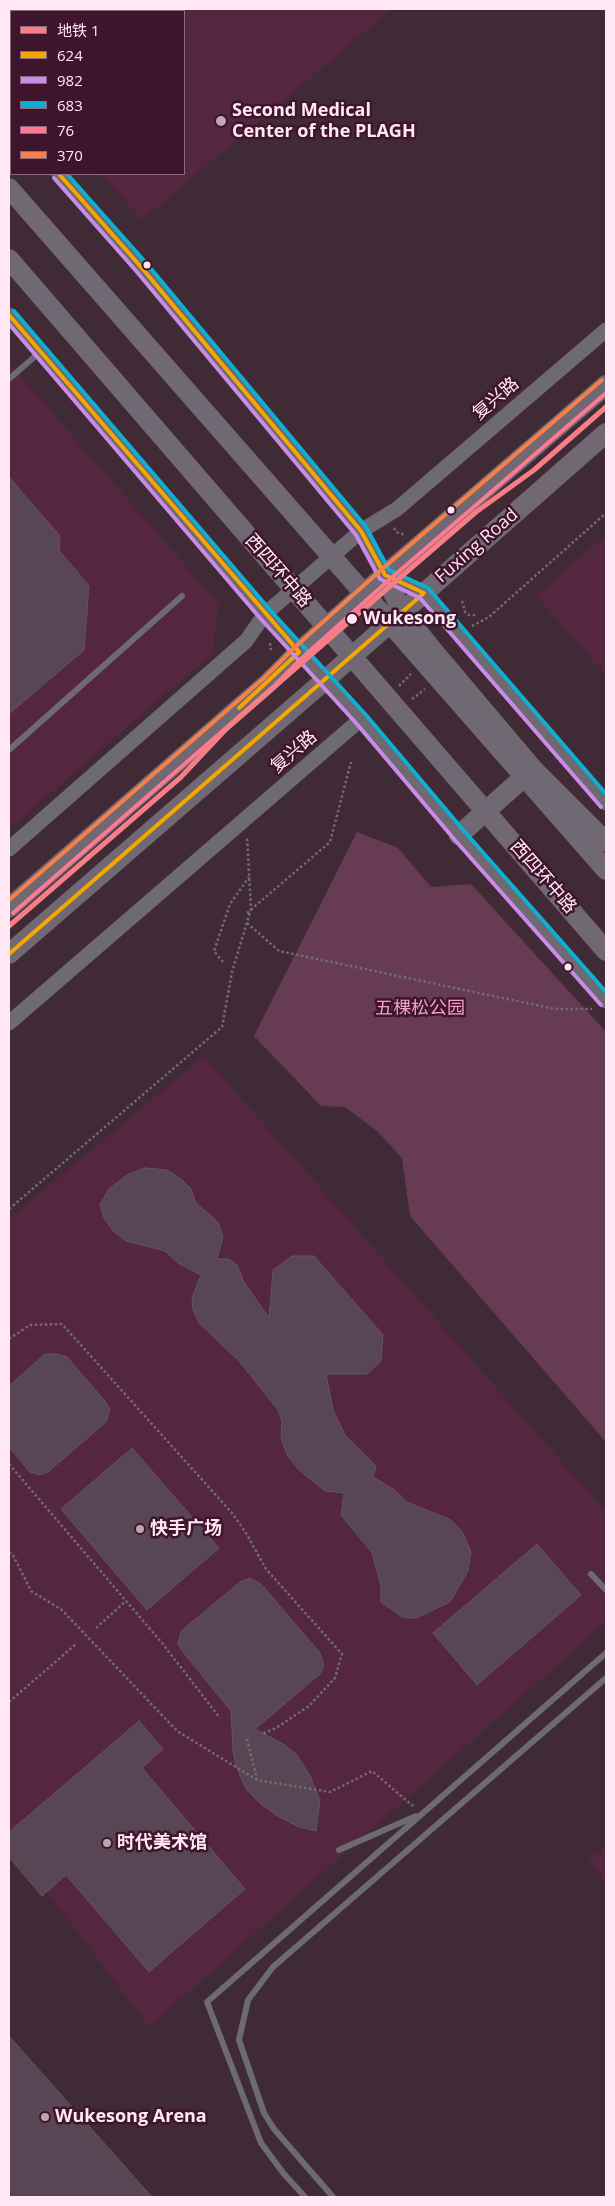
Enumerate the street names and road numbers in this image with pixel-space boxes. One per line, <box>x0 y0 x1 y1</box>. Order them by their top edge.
street label: 复兴路 <box>469 373 523 425</box>
street label: Fuxing Road <box>431 504 523 588</box>
street label: 西四环中路 <box>240 530 316 612</box>
street label: 复兴路 <box>267 726 321 778</box>
street label: 西四环中路 <box>505 836 581 918</box>

